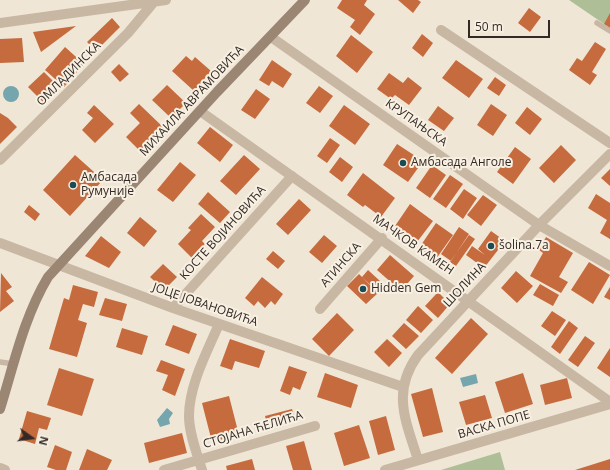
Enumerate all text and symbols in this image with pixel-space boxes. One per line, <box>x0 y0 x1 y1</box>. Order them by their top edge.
scale bar <box>470 12 552 38</box>
text: 50 m <box>475 18 503 35</box>
street label: ОМЛАДИНСКА <box>34 39 104 109</box>
street label: МИХАИЛА АВРАМОВИЋА <box>137 43 247 159</box>
street label: КРУПАЊСКА <box>382 96 450 150</box>
place label: Амбасада Анголе <box>411 156 511 170</box>
marker: Амбасада Анголе <box>398 158 408 168</box>
place label: Амбасада Румуније <box>81 171 137 199</box>
marker: Амбасада Румуније <box>68 180 78 190</box>
street label: КОСТЕ ВОЈИНОВИЋА <box>177 183 269 283</box>
street label: МАЧКОВ КАМЕН <box>370 212 456 278</box>
place label: šolina.7a <box>499 239 549 253</box>
street label: АТИНСКА <box>318 240 364 290</box>
marker: šolina.7a <box>486 241 496 251</box>
street label: ШОЛИНА <box>441 260 489 310</box>
street label: ЈОЦЕ ЈОВАНОВИЋА <box>150 280 260 330</box>
place label: Hidden Gem <box>371 282 441 296</box>
marker: Hidden Gem <box>358 284 368 294</box>
street label: СТОЈАНА ЋЕЛИЋА <box>202 408 304 452</box>
street label: ВАСКА ПОПЕ <box>456 408 532 442</box>
north arrow <box>12 418 52 458</box>
text: N <box>36 435 52 447</box>

